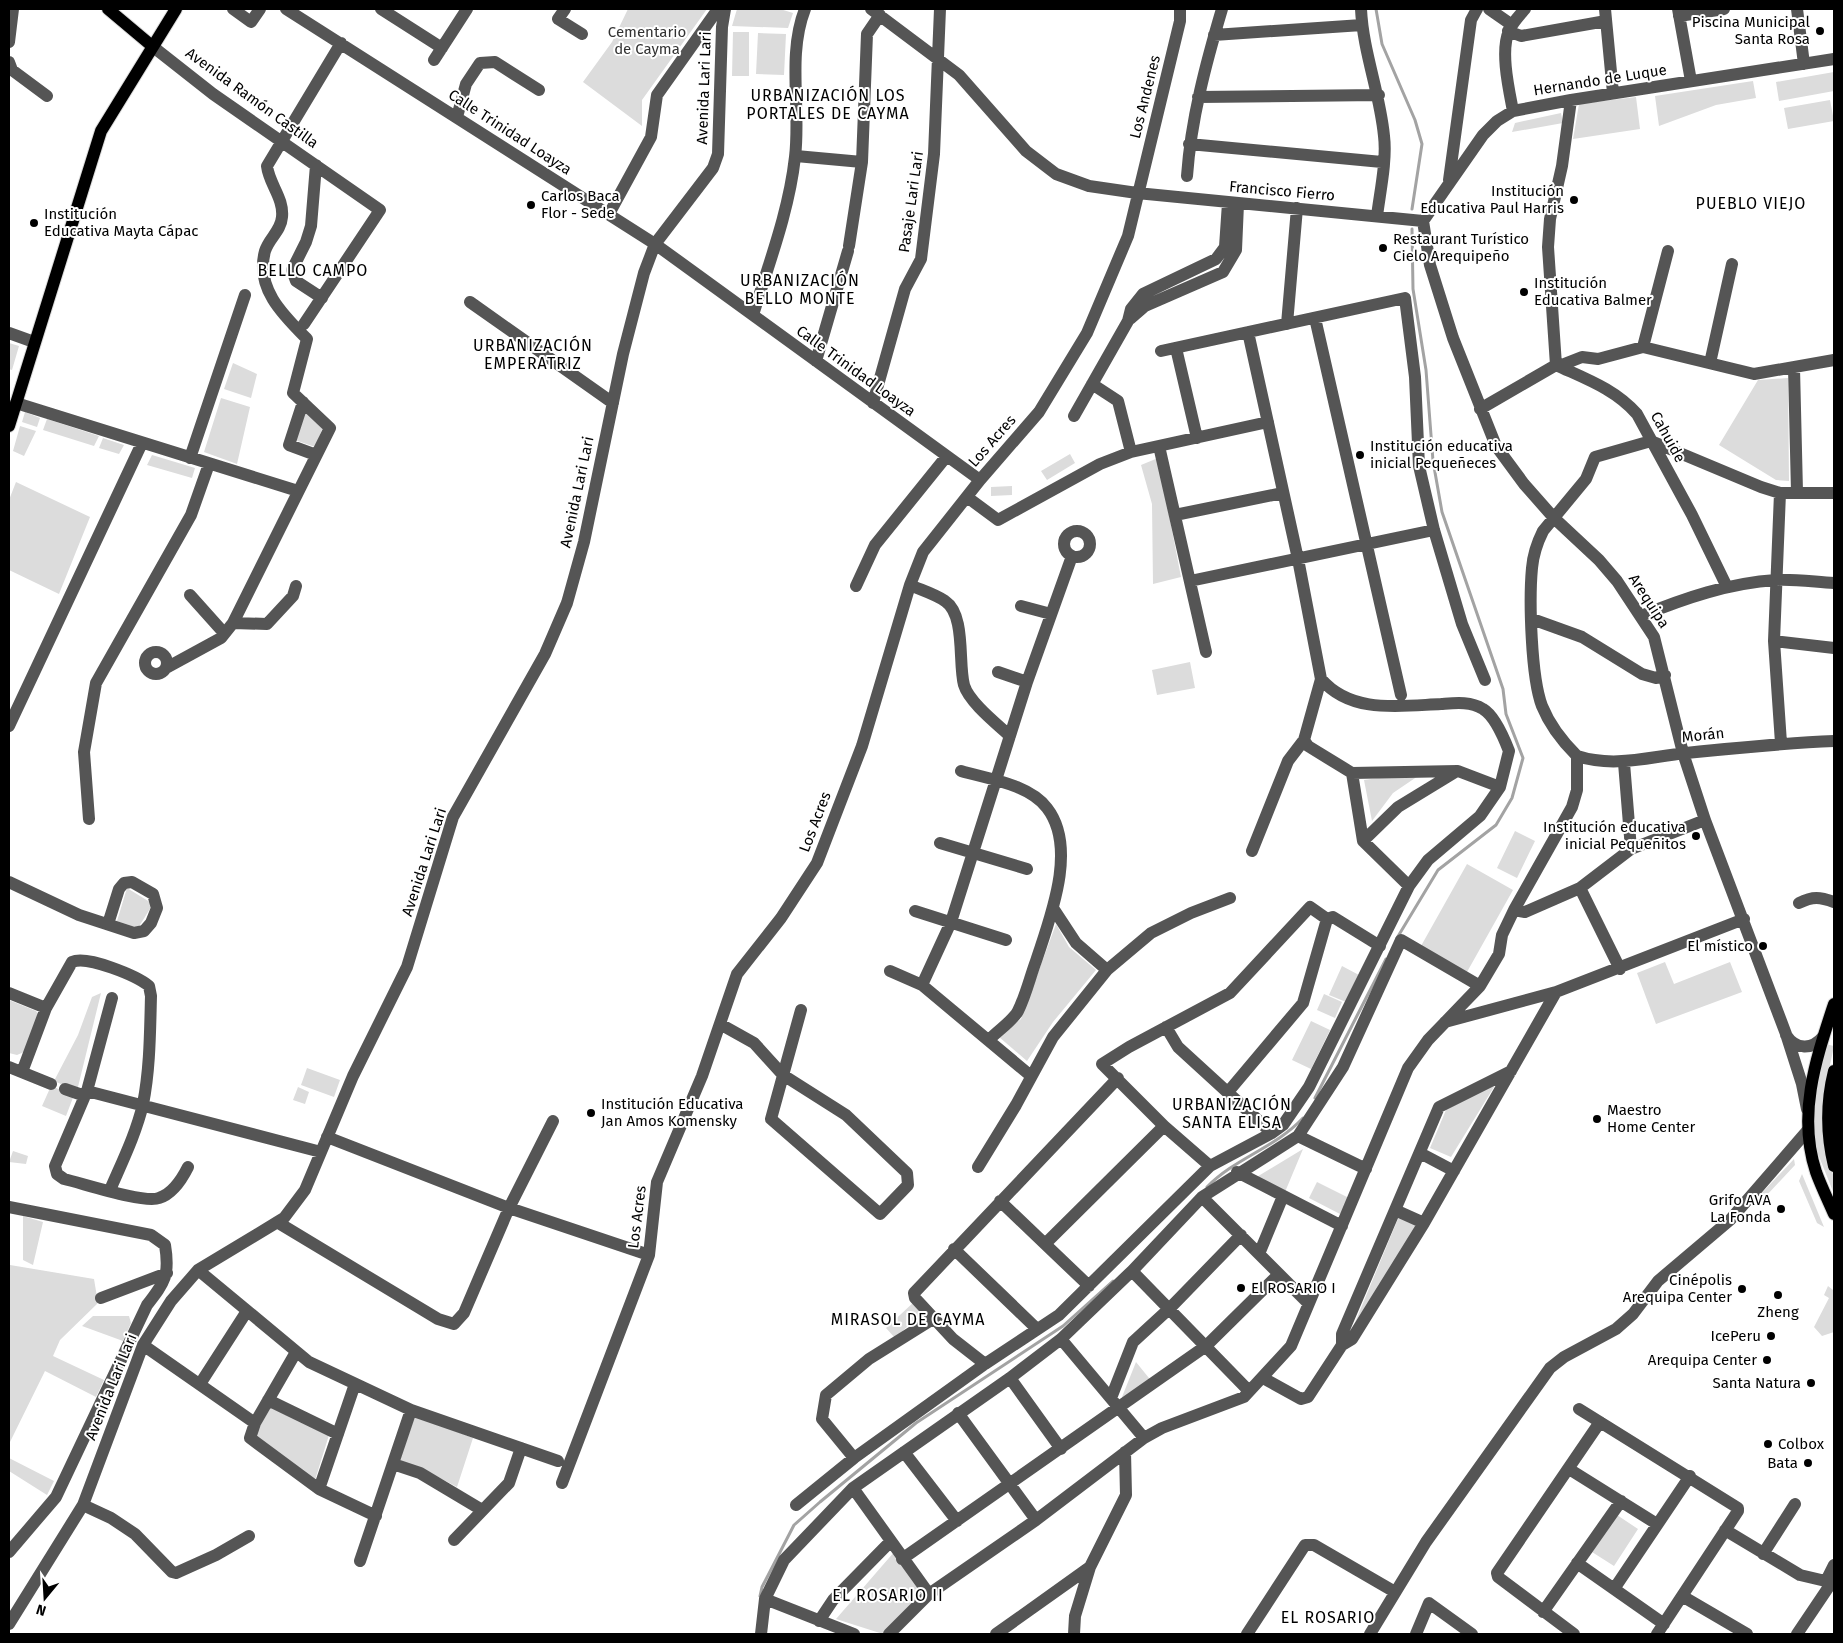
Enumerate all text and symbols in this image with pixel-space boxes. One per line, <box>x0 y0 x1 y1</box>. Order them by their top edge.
place label: Piscina Municipal Santa Rosa <box>1692 13 1811 48</box>
park label: Cementario de Cayma <box>608 23 686 58</box>
marker: Piscina Municipal Santa Rosa <box>1814 25 1826 37</box>
street label: Avenida Lari Lari <box>693 31 715 145</box>
street label: Avenida Ramón Castilla <box>182 44 322 152</box>
street label: Los Andenes <box>1126 53 1164 141</box>
street label: Hernando de Luque <box>1532 61 1668 99</box>
street label: Calle Trinidad Loayza <box>445 85 575 179</box>
district label: URBANIZACIÓN LOS PORTALES DE CAYMA <box>746 85 910 123</box>
street label: Pasaje Lari Lari <box>895 150 927 254</box>
street label: Francisco Fierro <box>1228 177 1336 205</box>
place label: Institución Educativa Paul Harris <box>1420 182 1564 217</box>
place label: Carlos Baca Flor - Sede <box>541 187 620 222</box>
marker: Institución Educativa Paul Harris <box>1568 194 1580 206</box>
district label: PUEBLO VIEJO <box>1696 194 1806 213</box>
marker: Carlos Baca Flor - Sede <box>525 199 537 211</box>
place label: Institución Educativa Mayta Cápac <box>44 205 198 240</box>
marker: Institución Educativa Mayta Cápac <box>28 217 40 229</box>
place label: Restaurant Turístico Cielo Arequipeño <box>1393 230 1529 265</box>
marker: Restaurant Turístico Cielo Arequipeño <box>1377 242 1389 254</box>
district label: BELLO CAMPO <box>258 261 368 280</box>
district label: URBANIZACIÓN BELLO MONTE <box>740 270 860 308</box>
place label: Institución Educativa Balmer <box>1534 274 1652 309</box>
marker: Institución Educativa Balmer <box>1518 286 1530 298</box>
street label: Calle Trinidad Loayza <box>793 322 919 420</box>
district label: URBANIZACIÓN EMPERATRIZ <box>473 335 593 373</box>
street label: Cahuide <box>1647 408 1689 466</box>
street label: Los Acres <box>965 411 1019 471</box>
street label: Avenida Lari Lari <box>556 435 598 549</box>
place label: Institución educativa inicial Pequeñeces <box>1370 437 1513 472</box>
marker: Institución educativa inicial Pequeñeces <box>1354 449 1366 461</box>
street label: Arequipa <box>1625 571 1673 631</box>
street label: Morán <box>1681 724 1725 746</box>
street label: Los Acres <box>795 789 835 855</box>
street label: Avenida Lari Lari <box>398 805 450 919</box>
place label: Institución educativa inicial Pequeñitos <box>1543 818 1686 853</box>
marker: Institución educativa inicial Pequeñitos <box>1690 830 1702 842</box>
place label: El místico <box>1687 937 1753 955</box>
marker: El místico <box>1757 940 1769 952</box>
district label: URBANIZACIÓN SANTA ELISA <box>1172 1094 1292 1132</box>
place label: Institución Educativa Jan Amos Komensky <box>601 1095 744 1130</box>
place label: Maestro Home Center <box>1607 1101 1695 1136</box>
marker: Institución Educativa Jan Amos Komensky <box>585 1107 597 1119</box>
marker: Maestro Home Center <box>1591 1113 1603 1125</box>
street label: Los Acres <box>624 1185 650 1249</box>
place label: Grifo AVA La Fonda <box>1709 1191 1771 1226</box>
marker: Grifo AVA La Fonda <box>1775 1203 1787 1215</box>
place label: Cinépolis Arequipa Center <box>1623 1271 1732 1306</box>
place label: El ROSARIO I <box>1251 1279 1336 1297</box>
marker: El ROSARIO I <box>1235 1282 1247 1294</box>
marker: Cinépolis Arequipa Center <box>1736 1283 1748 1295</box>
marker: Zheng <box>1772 1289 1784 1301</box>
place label: Zheng <box>1757 1303 1799 1321</box>
district label: MIRASOL DE CAYMA <box>831 1310 985 1329</box>
place label: IcePeru <box>1711 1327 1761 1345</box>
marker: IcePeru <box>1765 1330 1777 1342</box>
street label: Avenida Lari Lari <box>81 1331 141 1443</box>
place label: Arequipa Center <box>1648 1351 1757 1369</box>
marker: Arequipa Center <box>1761 1354 1773 1366</box>
place label: Santa Natura <box>1712 1374 1801 1392</box>
marker: Santa Natura <box>1805 1377 1817 1389</box>
place label: Colbox <box>1778 1435 1825 1453</box>
marker: Colbox <box>1762 1438 1774 1450</box>
place label: Bata <box>1767 1454 1798 1472</box>
marker: Bata <box>1802 1457 1814 1469</box>
north arrow <box>20 1573 70 1623</box>
district label: EL ROSARIO II <box>832 1586 944 1605</box>
text: N <box>34 1600 48 1619</box>
district label: EL ROSARIO <box>1281 1608 1375 1627</box>

